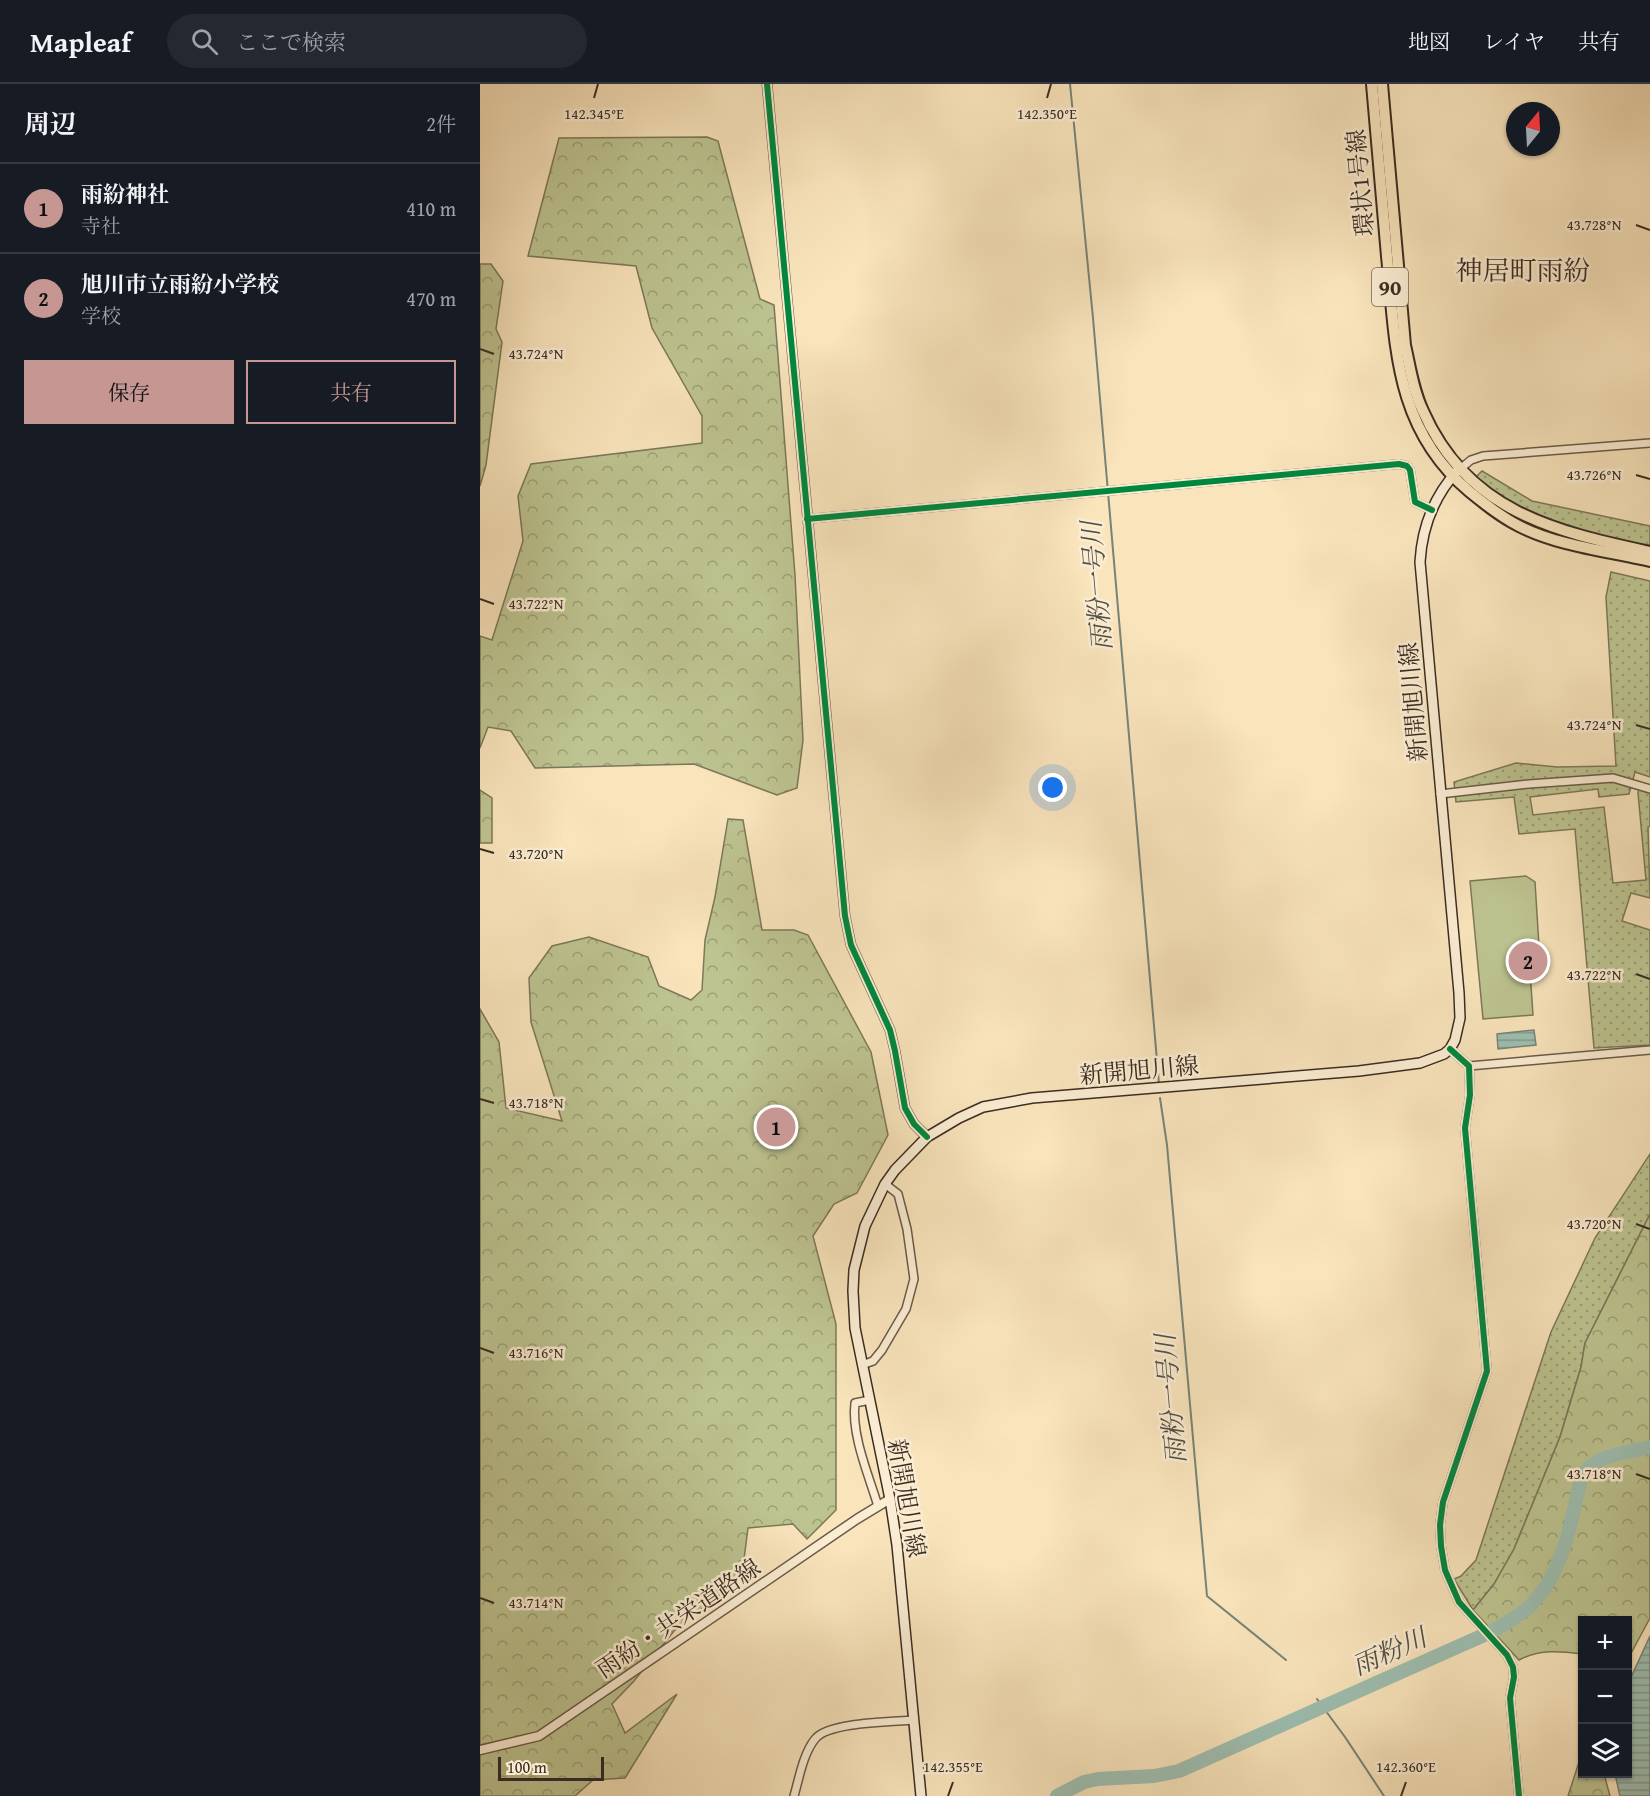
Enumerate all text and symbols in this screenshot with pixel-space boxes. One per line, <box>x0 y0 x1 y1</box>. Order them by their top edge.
search box <box>167 14 587 68</box>
text: Mapleaf <box>30 21 131 62</box>
icon: search <box>188 25 221 58</box>
text: ここで検索 <box>236 26 346 58</box>
text: 地図 <box>1408 26 1450 57</box>
text: レイヤ <box>1483 26 1545 57</box>
text: 共有 <box>1578 26 1620 57</box>
north arrow <box>1506 102 1560 156</box>
text: 142.345°E <box>564 103 624 124</box>
text: 142.350°E <box>1017 103 1077 124</box>
text: 周辺 <box>24 104 76 143</box>
text: 2件 <box>426 109 456 138</box>
street label: 環状1号線 <box>1338 128 1382 238</box>
text: 雨紛神社 <box>81 178 169 210</box>
text: 1 <box>38 194 49 223</box>
text: 410 m <box>406 194 456 223</box>
text: 寺社 <box>81 211 121 240</box>
text: 43.728°N <box>1567 214 1622 235</box>
district label: 神居町雨紛 <box>1456 250 1591 290</box>
text: 旭川市立雨紛小学校 <box>81 268 279 300</box>
road number: 90 <box>1372 268 1408 306</box>
text: 2 <box>38 284 49 313</box>
text: 470 m <box>406 284 456 313</box>
text: 学校 <box>81 301 121 330</box>
text: 43.724°N <box>509 343 564 364</box>
button: 保存 <box>24 360 234 424</box>
button: 共有 <box>246 360 456 424</box>
text: 43.726°N <box>1567 464 1622 485</box>
water label: 雨粉一号川 <box>1071 517 1121 652</box>
text: 43.722°N <box>509 593 564 614</box>
street label: 新開旭川線 <box>1390 641 1436 763</box>
text: 43.724°N <box>1567 714 1622 735</box>
your location <box>1038 773 1067 802</box>
text: 43.720°N <box>509 843 564 864</box>
pin: 2 <box>1508 938 1548 984</box>
text: 43.722°N <box>1567 964 1622 985</box>
street label: 新開旭川線 <box>1078 1047 1200 1093</box>
text: 43.718°N <box>509 1092 564 1113</box>
pin: 1 <box>756 1104 796 1150</box>
text: 43.720°N <box>1567 1213 1622 1234</box>
water label: 雨粉一号川 <box>1145 1330 1195 1465</box>
text: 43.716°N <box>509 1342 564 1363</box>
street label: 新開旭川線 <box>879 1436 935 1560</box>
text: 43.718°N <box>1567 1463 1622 1484</box>
street label: 雨紛・共栄道路線 <box>589 1550 767 1686</box>
text: 43.714°N <box>509 1592 564 1613</box>
water label: 雨粉川 <box>1345 1616 1435 1685</box>
map controls <box>1578 1616 1632 1778</box>
button: + <box>1578 1616 1632 1670</box>
button: − <box>1578 1670 1632 1724</box>
button: layers <box>1578 1724 1632 1778</box>
scale bar <box>498 1754 604 1782</box>
text: 100 m <box>507 1755 547 1779</box>
text: 142.355°E <box>923 1756 983 1777</box>
text: 142.360°E <box>1376 1756 1436 1777</box>

